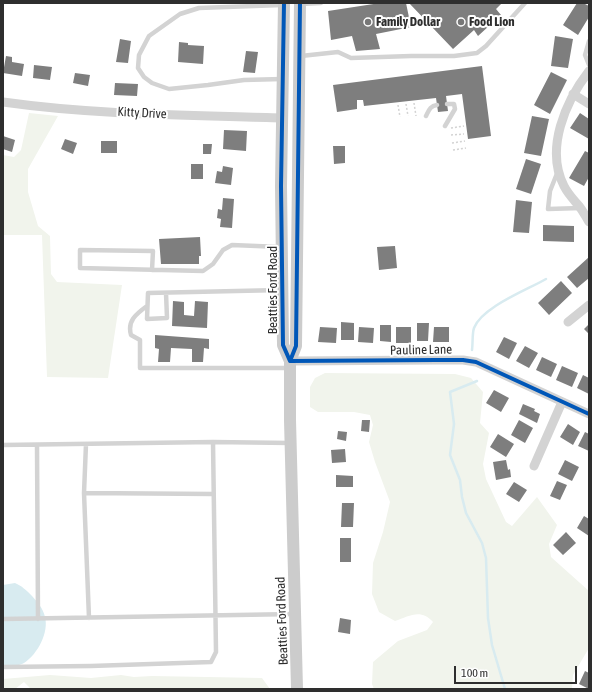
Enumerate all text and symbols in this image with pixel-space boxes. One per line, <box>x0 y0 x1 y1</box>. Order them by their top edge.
place label: Family Dollar <box>376 14 440 30</box>
place label: Food Lion <box>469 14 515 30</box>
marker: Family Dollar <box>363 17 373 27</box>
marker: Food Lion <box>456 17 466 27</box>
street label: Kitty Drive <box>117 104 167 122</box>
street label: Beatties Ford Road <box>265 246 281 334</box>
street label: Pauline Lane <box>390 342 452 358</box>
street label: Beatties Ford Road <box>273 576 291 666</box>
scale bar <box>456 658 579 684</box>
text: 100 m <box>461 666 488 680</box>

